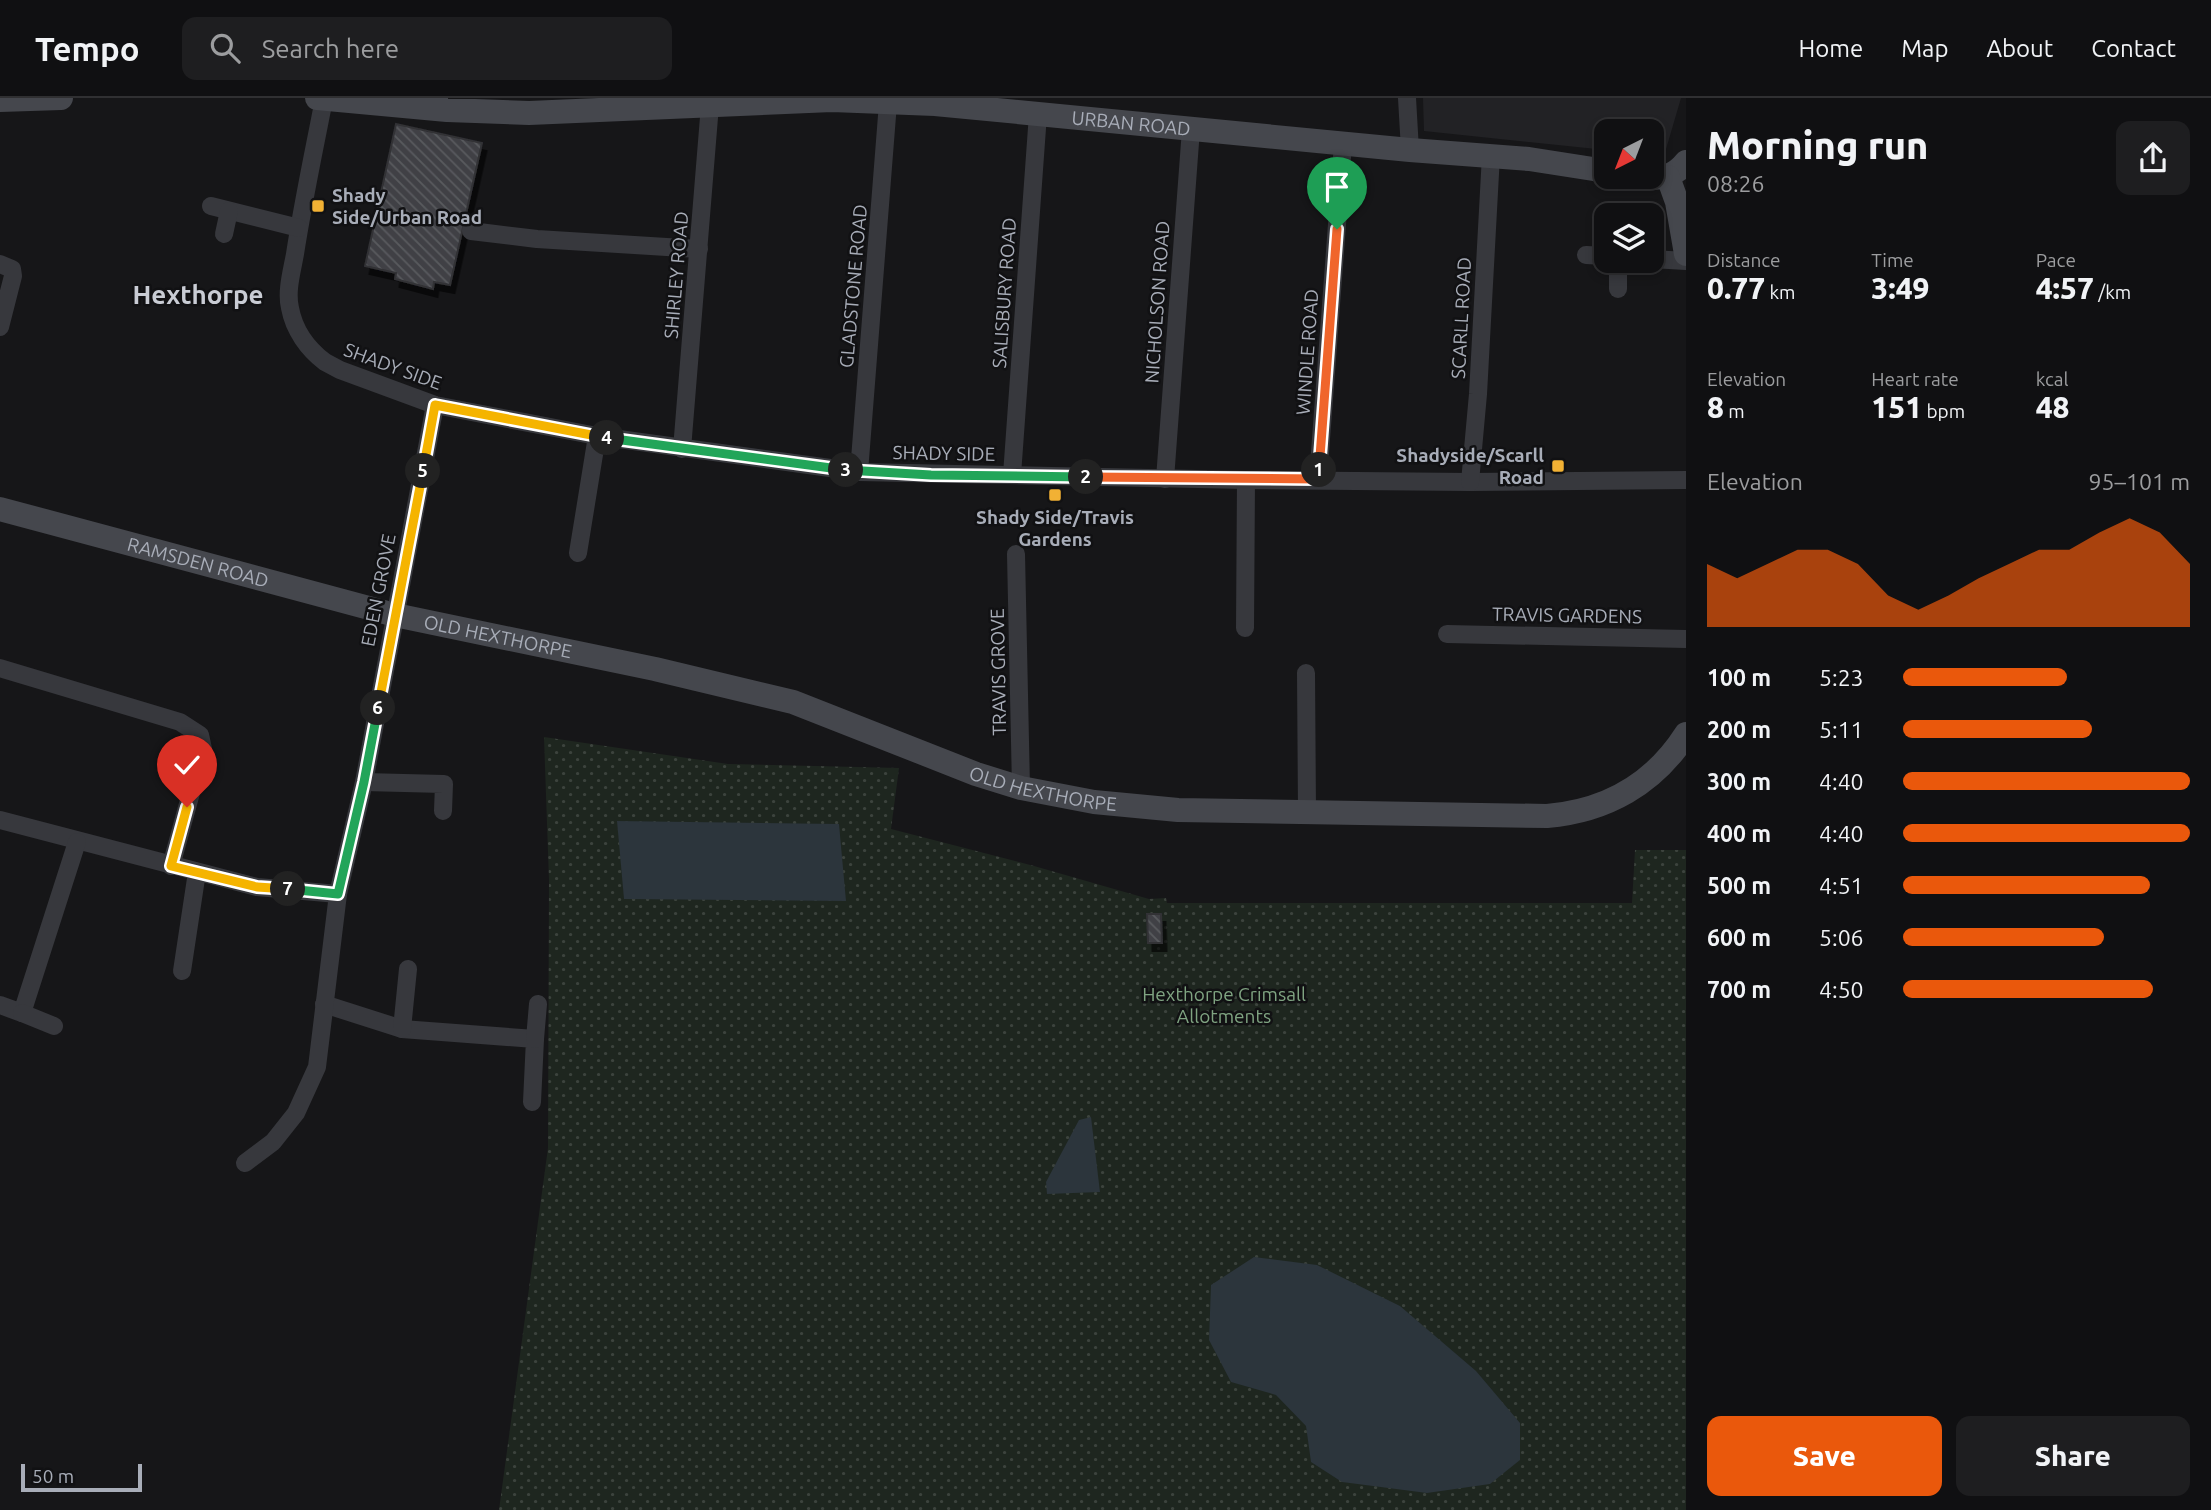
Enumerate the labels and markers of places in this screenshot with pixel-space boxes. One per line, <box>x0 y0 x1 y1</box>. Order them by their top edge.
pin <box>1307 157 1367 229</box>
place label: Shady Side/Urban Road <box>332 184 482 228</box>
marker: Shady Side/Urban Road <box>310 198 326 214</box>
pin: 4 <box>590 420 624 456</box>
place label: Shadyside/Scarll Road <box>1396 444 1544 488</box>
pin: 3 <box>828 452 864 488</box>
pin: 1 <box>1302 452 1336 488</box>
pin: 5 <box>406 454 440 488</box>
marker: Shadyside/Scarll Road <box>1550 458 1566 474</box>
pin: 2 <box>1068 460 1104 494</box>
marker: Shady Side/Travis Gardens <box>1047 487 1063 503</box>
place label: Shady Side/Travis Gardens <box>976 506 1134 550</box>
pin: 6 <box>360 690 396 726</box>
pin <box>157 735 217 807</box>
pin: 7 <box>270 872 306 906</box>

